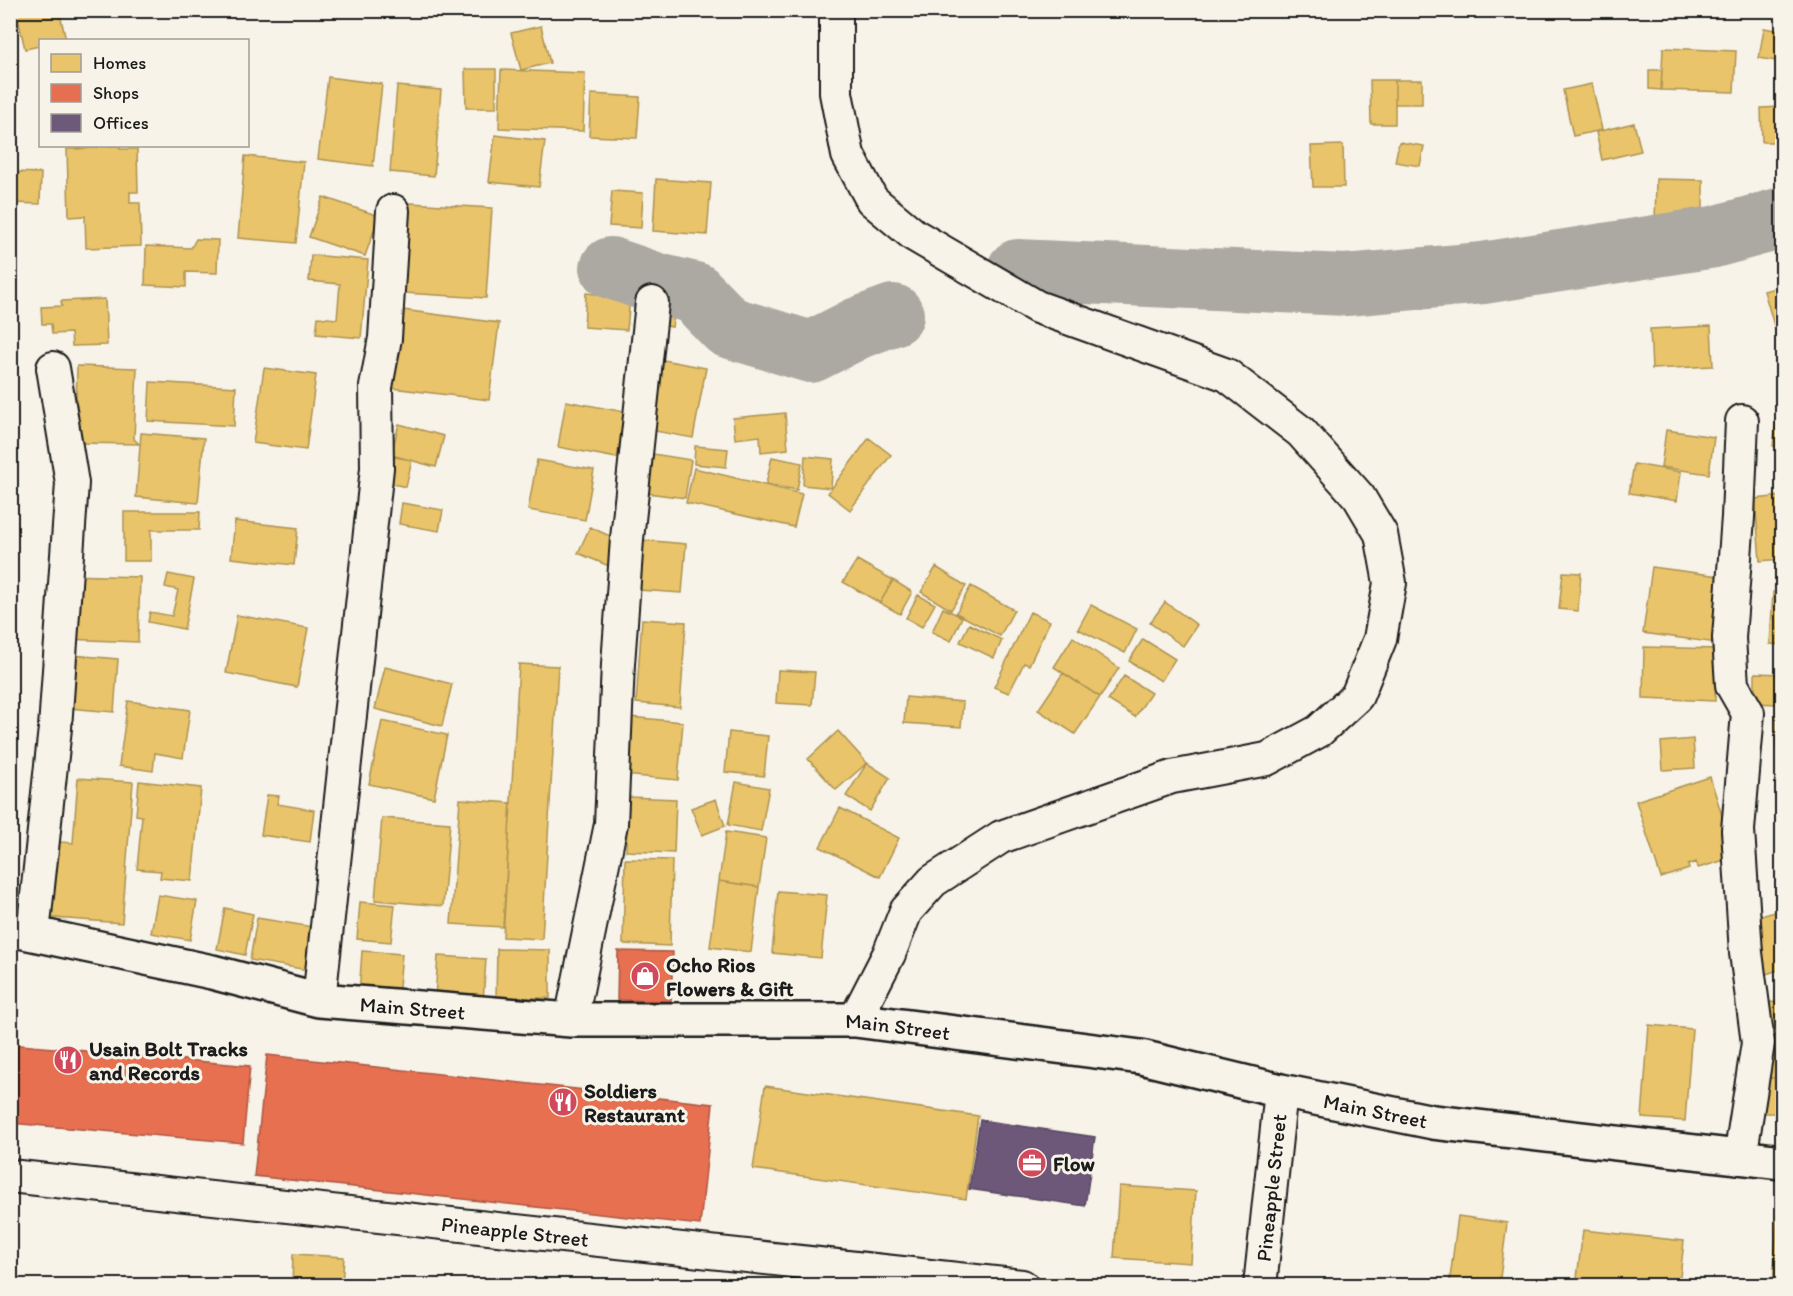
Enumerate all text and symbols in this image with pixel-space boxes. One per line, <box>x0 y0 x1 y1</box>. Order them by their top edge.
legend <box>39 39 249 147</box>
text: Homes <box>93 52 146 74</box>
text: Shops <box>93 82 139 104</box>
text: Offices <box>93 112 149 134</box>
place label: Ocho Rios Flowers & Gift <box>666 952 794 1001</box>
shop icon: Ocho Rios Flowers & Gift <box>629 960 661 992</box>
street label: Main Street <box>359 991 466 1024</box>
street label: Main Street <box>845 1008 952 1045</box>
place label: Usain Bolt Tracks and Records <box>89 1036 248 1085</box>
restaurant icon: Usain Bolt Tracks and Records <box>52 1044 84 1076</box>
place label: Soldiers Restaurant <box>584 1078 685 1127</box>
restaurant icon: Soldiers Restaurant <box>547 1086 579 1118</box>
street label: Main Street <box>1321 1088 1430 1133</box>
street label: Pineapple Street <box>1250 1112 1291 1263</box>
office icon: Flow <box>1016 1147 1048 1179</box>
place label: Flow <box>1053 1151 1095 1176</box>
street label: Pineapple Street <box>440 1210 590 1251</box>

